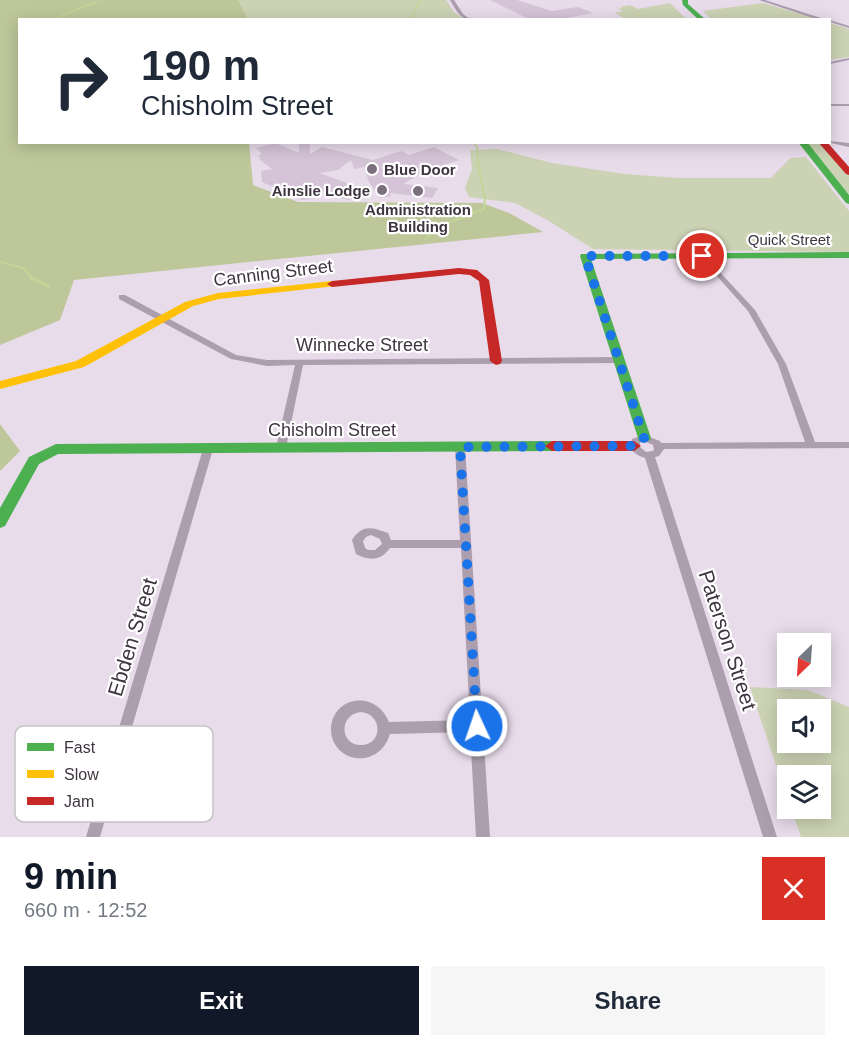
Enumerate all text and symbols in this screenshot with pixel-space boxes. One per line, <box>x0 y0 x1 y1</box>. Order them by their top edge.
icon: right <box>42 42 120 120</box>
text: 190 m <box>141 42 260 89</box>
text: Chisholm Street <box>141 91 333 121</box>
place label: Blue Door <box>384 161 456 178</box>
marker: Blue Door <box>365 162 379 176</box>
place label: Ainslie Lodge <box>272 182 370 199</box>
marker: Ainslie Lodge <box>375 183 389 197</box>
marker: Administration Building <box>411 184 425 198</box>
place label: Administration Building <box>365 201 471 235</box>
pin <box>676 230 727 281</box>
street label: Quick Street <box>748 231 831 248</box>
icon: arrive <box>685 239 718 272</box>
street label: Canning Street <box>212 256 334 290</box>
street label: Winnecke Street <box>296 335 428 355</box>
street label: Chisholm Street <box>268 420 396 440</box>
street label: Paterson Street <box>695 567 762 713</box>
street label: Ebden Street <box>103 575 161 699</box>
north arrow <box>777 633 831 687</box>
map controls <box>777 633 831 819</box>
position arrow <box>445 694 509 758</box>
button: sound <box>777 699 831 753</box>
legend <box>15 726 213 822</box>
text: Fast <box>64 739 96 756</box>
button: layers <box>777 765 831 819</box>
text: Slow <box>64 766 99 783</box>
text: Jam <box>64 793 94 810</box>
text: 9 min <box>24 856 118 897</box>
button: close <box>762 857 825 920</box>
text: 660 m · 12:52 <box>24 899 147 921</box>
button: Exit <box>24 966 419 1035</box>
button: Share <box>431 966 825 1035</box>

